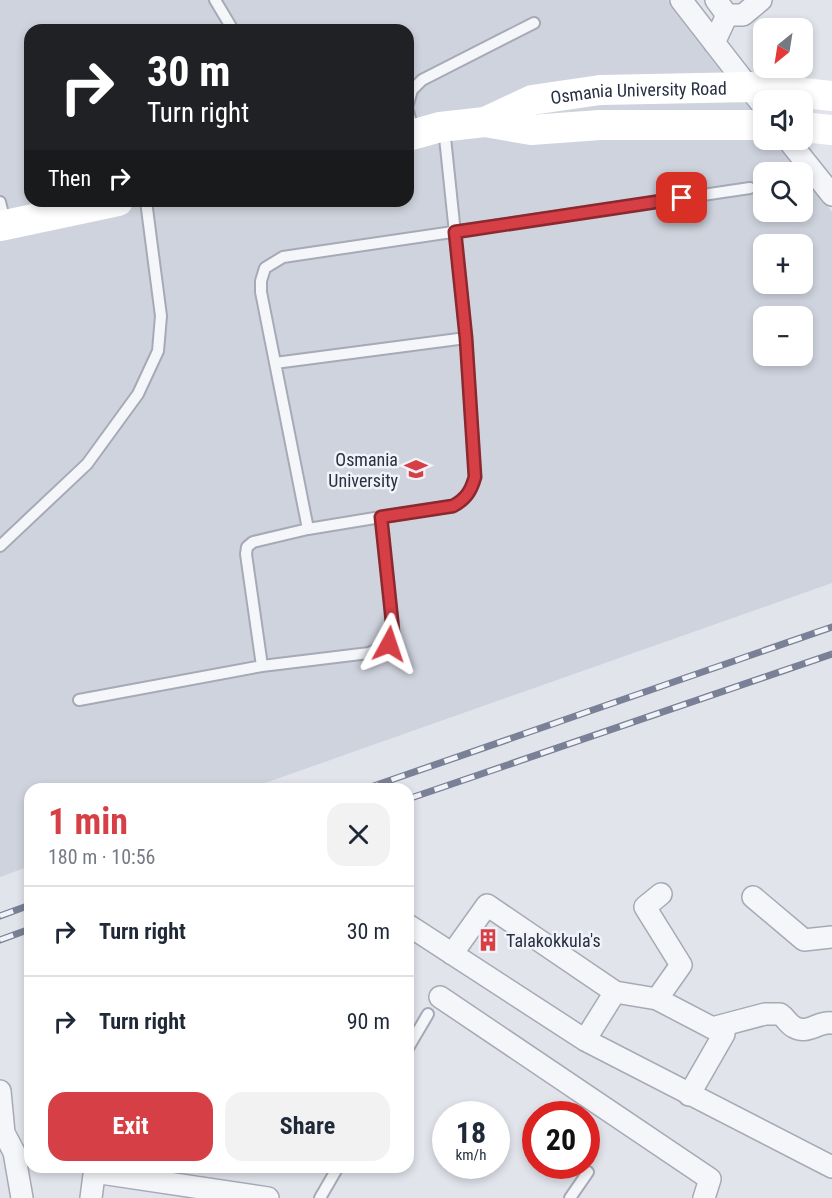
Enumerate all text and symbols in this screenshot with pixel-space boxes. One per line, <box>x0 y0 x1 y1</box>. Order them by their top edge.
north arrow <box>753 18 813 78</box>
map controls <box>753 18 813 366</box>
text: 30 m <box>147 47 230 96</box>
icon: right <box>48 48 126 126</box>
street label: Osmania University Road <box>549 77 727 108</box>
button: sound <box>753 90 813 150</box>
text: Turn right <box>147 97 249 129</box>
icon: right <box>103 162 136 195</box>
button: search <box>753 162 813 222</box>
text: Then <box>48 166 91 191</box>
pin <box>656 172 707 223</box>
icon: arrive <box>665 181 698 214</box>
button: + <box>753 234 813 294</box>
button: − <box>753 306 813 366</box>
place label: Osmania University <box>328 449 398 491</box>
school or university icon: Osmania University <box>403 456 429 482</box>
position arrow <box>357 612 421 676</box>
text: 1 min <box>48 801 128 843</box>
button: close <box>327 803 390 866</box>
text: 180 m · 10:56 <box>48 845 155 869</box>
icon: right <box>48 915 81 948</box>
text: Turn right <box>99 919 186 944</box>
text: 30 m <box>347 919 390 944</box>
building icon: Talakokkula's <box>475 927 501 953</box>
place label: Talakokkula's <box>506 930 601 951</box>
icon: right <box>48 1005 81 1038</box>
text: Turn right <box>99 1009 186 1034</box>
text: 90 m <box>347 1009 390 1034</box>
button: Exit <box>48 1092 213 1161</box>
button: Share <box>225 1092 390 1161</box>
speed limit sign: 20 <box>522 1101 600 1179</box>
text: 18 <box>456 1115 486 1150</box>
text: km/h <box>456 1146 486 1164</box>

